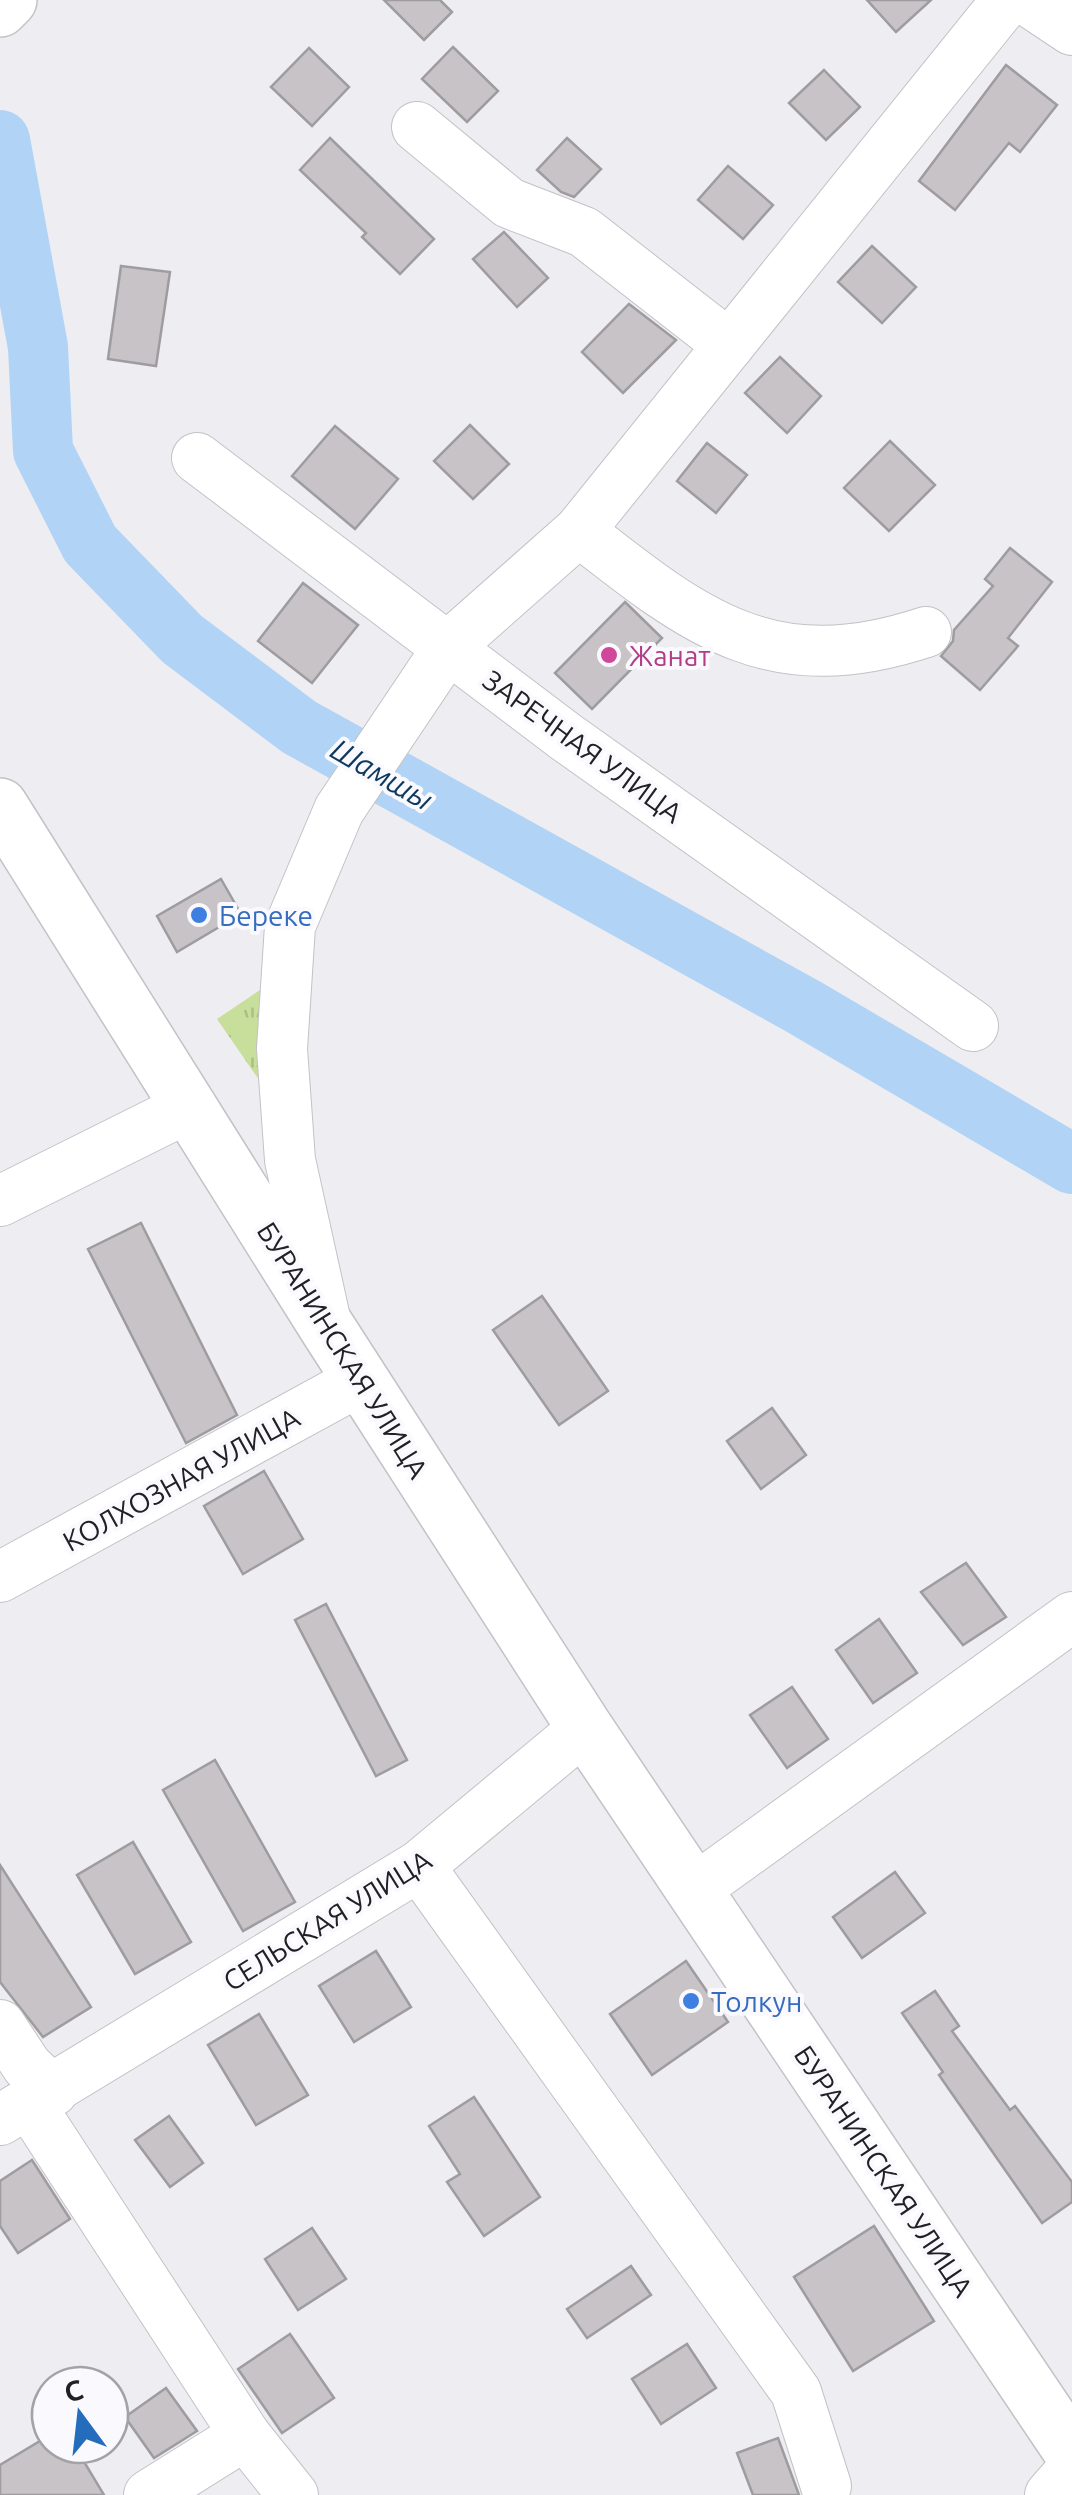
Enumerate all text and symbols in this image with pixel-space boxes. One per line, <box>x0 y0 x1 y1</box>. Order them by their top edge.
place label: Жанат <box>629 640 711 671</box>
marker: Жанат <box>598 644 620 666</box>
street label: ЗАРЕЧНАЯ УЛИЦА <box>478 664 688 828</box>
water label: Шамшы <box>325 731 439 817</box>
place label: Береке <box>219 900 313 931</box>
marker: Береке <box>188 904 210 926</box>
street label: БУРАНИНСКАЯ УЛИЦА <box>252 1216 434 1484</box>
street label: КОЛХОЗНАЯ УЛИЦА <box>58 1401 304 1557</box>
street label: СЕЛЬСКАЯ УЛИЦА <box>217 1844 437 1996</box>
place label: Толкун <box>711 1986 802 2017</box>
marker: Толкун <box>680 1990 702 2012</box>
street label: БУРАНИНСКАЯ УЛИЦА <box>789 2040 979 2302</box>
north arrow <box>30 2365 130 2465</box>
text: С <box>61 2373 86 2408</box>

